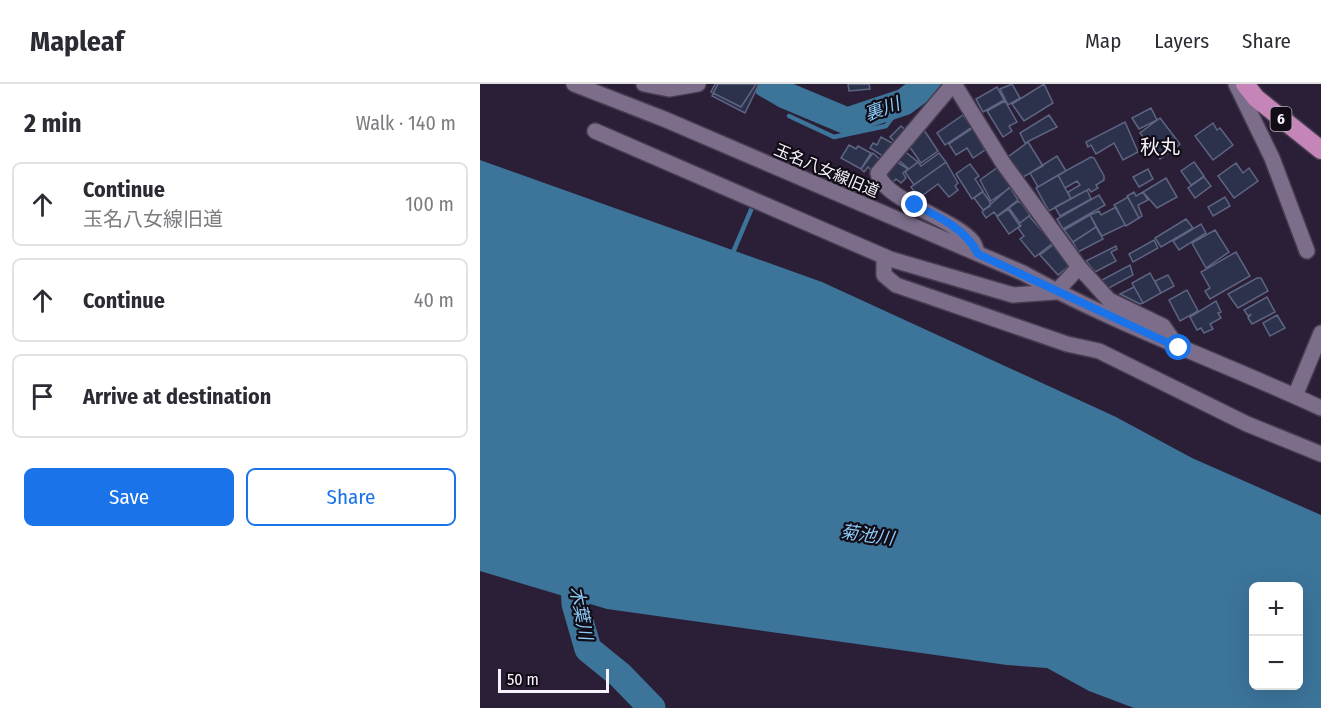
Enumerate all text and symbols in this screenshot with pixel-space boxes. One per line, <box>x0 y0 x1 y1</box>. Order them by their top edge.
text: Mapleaf <box>30 25 124 58</box>
text: Map <box>1085 28 1121 54</box>
text: Layers <box>1154 28 1209 54</box>
text: Share <box>1242 28 1291 54</box>
water label: 裏川 <box>861 92 905 125</box>
road number: 6 <box>1270 107 1292 131</box>
text: 2 min <box>24 108 82 139</box>
text: Walk · 140 m <box>356 111 456 135</box>
district label: 秋丸 <box>1140 135 1180 159</box>
street label: 玉名八女線旧道 <box>772 140 882 201</box>
text: Continue <box>83 176 165 203</box>
icon: ahead <box>26 188 59 221</box>
route end <box>901 191 927 217</box>
text: 100 m <box>405 192 454 216</box>
text: 玉名八女線旧道 <box>83 207 223 231</box>
icon: ahead <box>26 284 59 317</box>
text: Continue <box>83 287 165 314</box>
text: 40 m <box>414 288 454 312</box>
route start <box>1165 334 1191 360</box>
icon: arrive <box>26 380 59 413</box>
text: Arrive at destination <box>83 383 271 410</box>
button: Save <box>24 468 234 526</box>
button: Share <box>246 468 456 526</box>
water label: 菊池川 <box>839 520 897 550</box>
map controls <box>1249 582 1303 690</box>
button: + <box>1249 582 1303 636</box>
water label: 木葉川 <box>565 584 597 644</box>
button: − <box>1249 636 1303 690</box>
scale bar <box>498 666 609 694</box>
text: 50 m <box>507 670 539 689</box>

